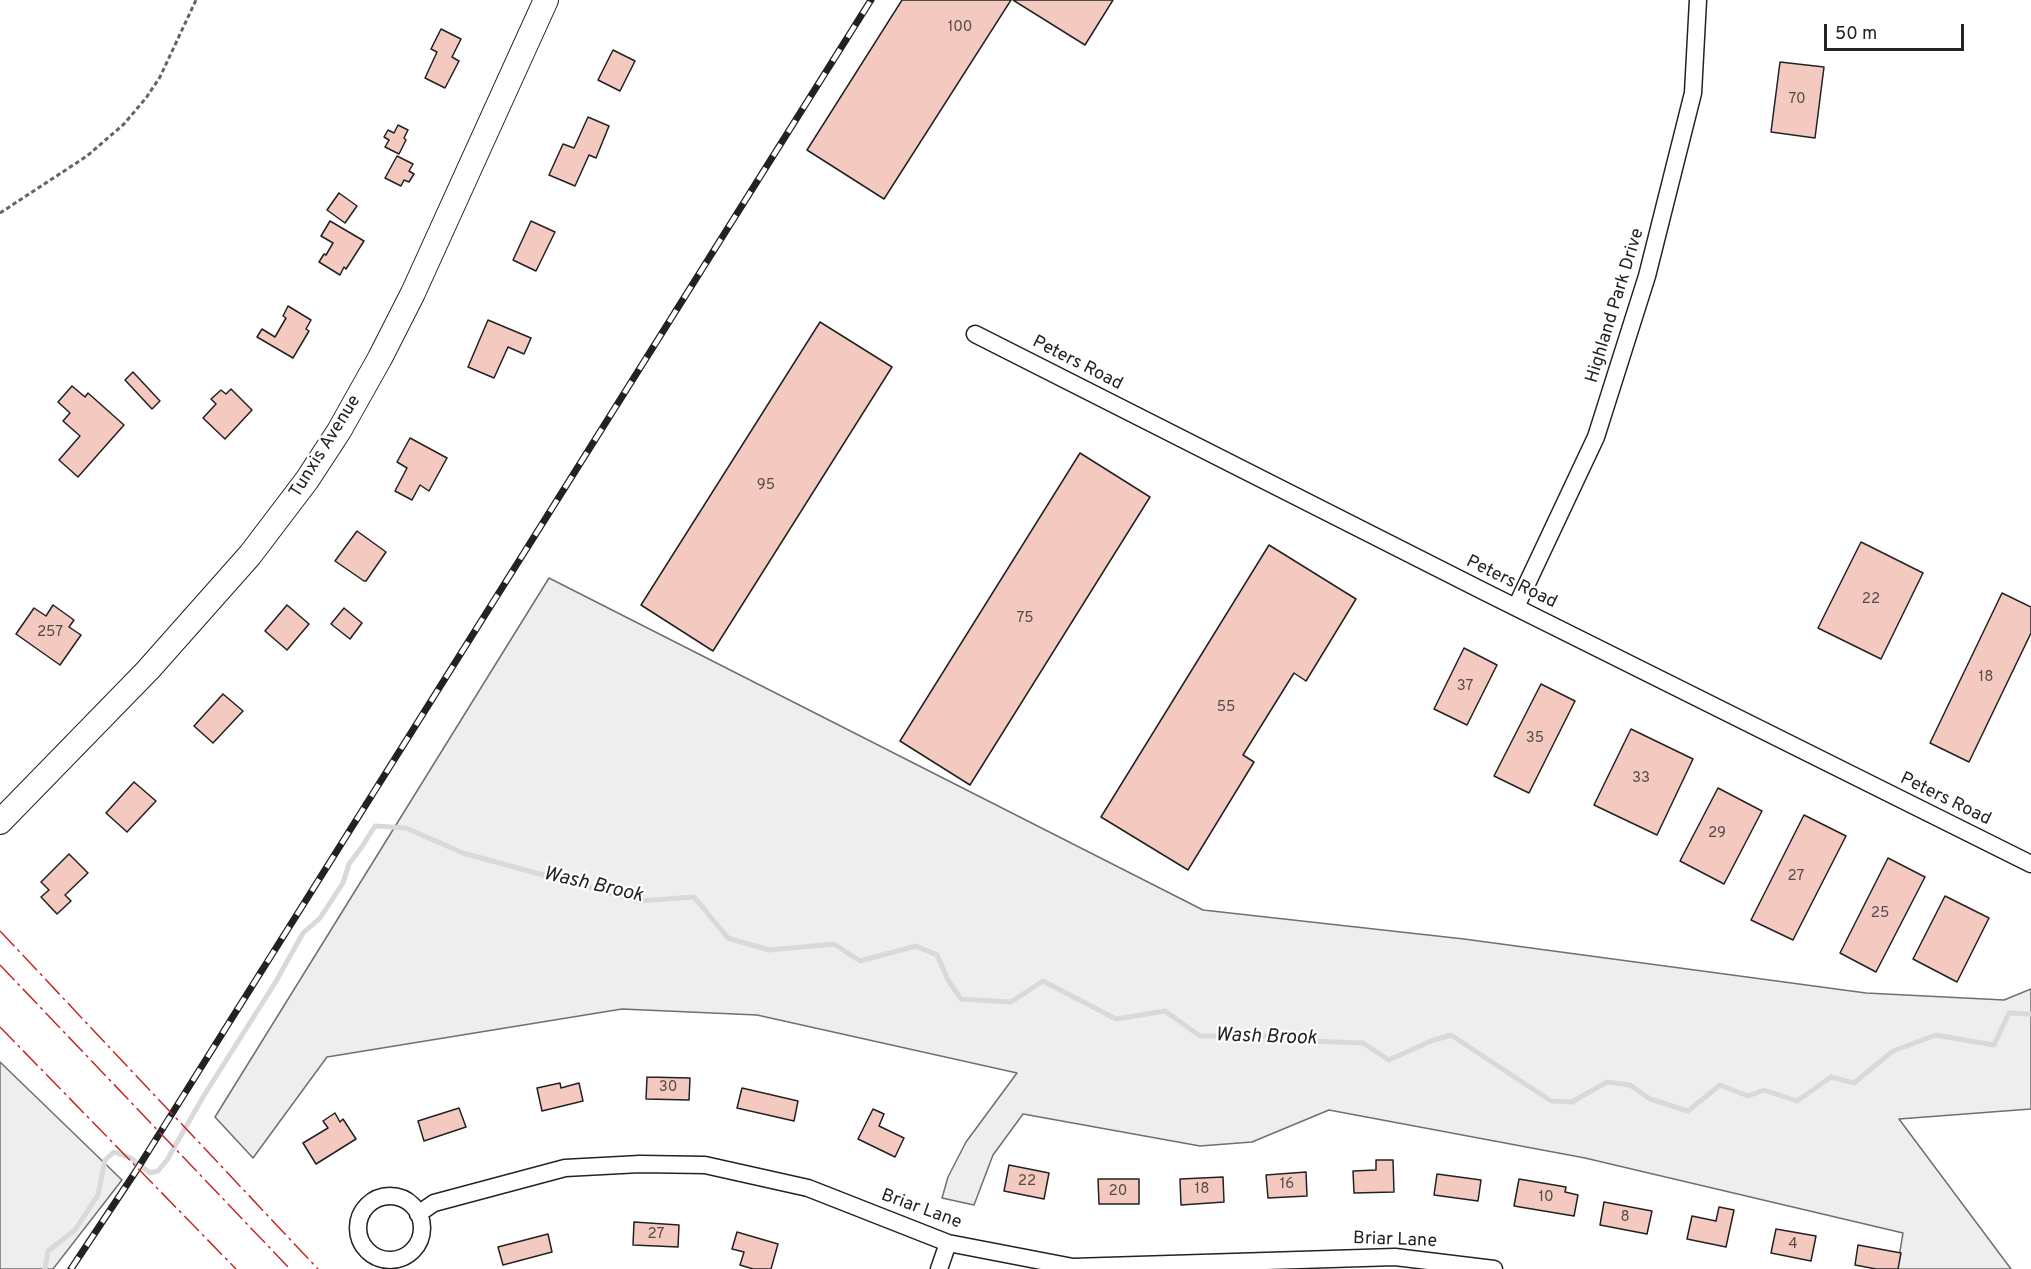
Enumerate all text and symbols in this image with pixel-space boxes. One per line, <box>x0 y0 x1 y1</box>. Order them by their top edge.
scale bar <box>1827 12 1966 50</box>
house number: 100 <box>948 19 972 37</box>
text: 50 m <box>1835 23 1877 46</box>
house number: 70 <box>1788 91 1806 109</box>
street label: Highland Park Drive <box>1582 226 1650 386</box>
street label: Peters Road <box>1028 332 1126 396</box>
street label: Tunxis Avenue <box>286 392 366 502</box>
house number: 95 <box>757 477 775 495</box>
street label: Peters Road <box>1462 552 1560 614</box>
house number: 22 <box>1862 591 1880 609</box>
house number: 75 <box>1016 610 1034 628</box>
house number: 257 <box>37 624 63 642</box>
house number: 18 <box>1979 669 1993 687</box>
house number: 37 <box>1457 678 1473 696</box>
house number: 55 <box>1217 699 1235 717</box>
house number: 35 <box>1526 730 1544 748</box>
street label: Peters Road <box>1896 769 1994 831</box>
house number: 33 <box>1632 770 1650 788</box>
house number: 29 <box>1708 825 1726 843</box>
water label: Wash Brook <box>541 863 645 909</box>
house number: 27 <box>1788 868 1804 886</box>
house number: 25 <box>1871 905 1889 923</box>
water label: Wash Brook <box>1215 1024 1317 1052</box>
house number: 30 <box>659 1079 677 1097</box>
house number: 22 <box>1018 1173 1036 1191</box>
house number: 16 <box>1280 1176 1294 1194</box>
house number: 18 <box>1195 1181 1209 1199</box>
house number: 20 <box>1109 1183 1127 1201</box>
street label: Briar Lane <box>878 1185 964 1235</box>
house number: 10 <box>1538 1189 1554 1207</box>
house number: 8 <box>1620 1209 1630 1227</box>
house number: 27 <box>648 1226 664 1244</box>
street label: Briar Lane <box>1353 1229 1437 1253</box>
house number: 4 <box>1788 1236 1798 1254</box>

